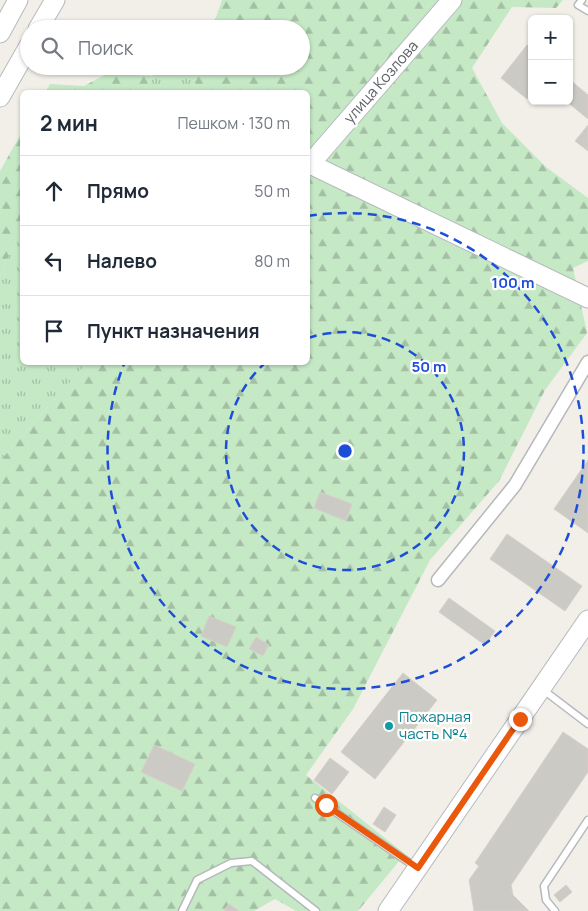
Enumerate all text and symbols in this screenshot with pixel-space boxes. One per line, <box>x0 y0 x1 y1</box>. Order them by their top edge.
map controls <box>528 15 573 105</box>
button: + <box>528 15 573 60</box>
search box <box>20 20 310 75</box>
icon: search <box>38 34 66 62</box>
text: Поиск <box>78 35 133 61</box>
street label: улица Козлова <box>339 36 423 128</box>
button: − <box>528 60 573 105</box>
text: 2 мин <box>40 109 98 137</box>
text: Пешком · 130 m <box>178 112 290 134</box>
icon: ahead <box>40 177 68 205</box>
text: Прямо <box>87 178 149 204</box>
text: 50 m <box>254 180 290 202</box>
icon: left <box>40 247 68 275</box>
text: Налево <box>87 248 157 274</box>
text: 80 m <box>254 250 290 272</box>
text: 100 m <box>492 272 534 293</box>
icon: arrive <box>40 317 68 345</box>
text: Пункт назначения <box>87 318 260 344</box>
text: 50 m <box>411 356 447 377</box>
centre of rings <box>336 442 354 460</box>
place label: Пожарная часть №4 <box>399 706 471 744</box>
route end <box>509 708 532 731</box>
marker: Пожарная часть №4 <box>383 720 395 732</box>
route start <box>315 794 338 817</box>

